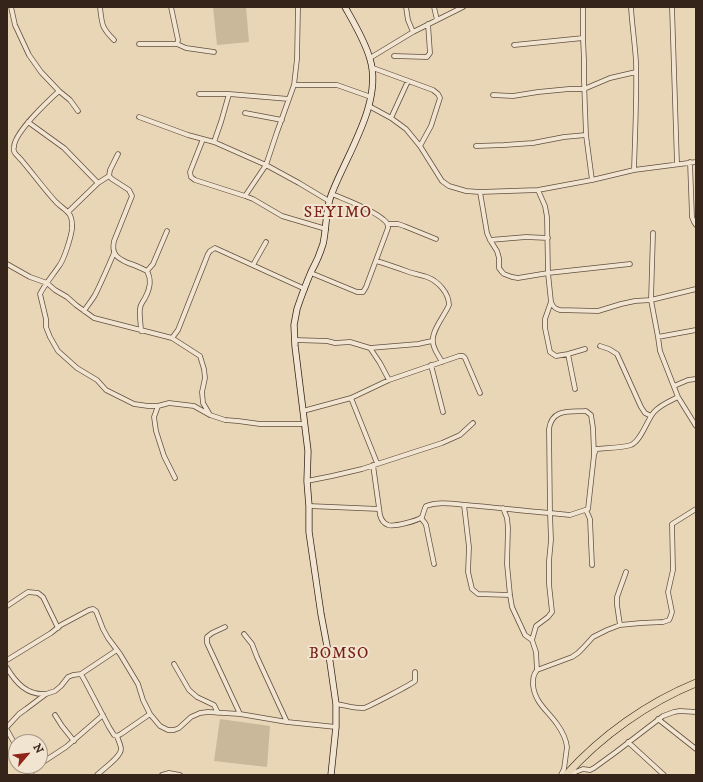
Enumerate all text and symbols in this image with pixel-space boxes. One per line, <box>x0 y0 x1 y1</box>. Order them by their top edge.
district label: SEYIMO <box>304 204 372 224</box>
district label: BOMSO <box>309 645 369 665</box>
north arrow <box>8 734 48 774</box>
text: N <box>29 742 46 756</box>

